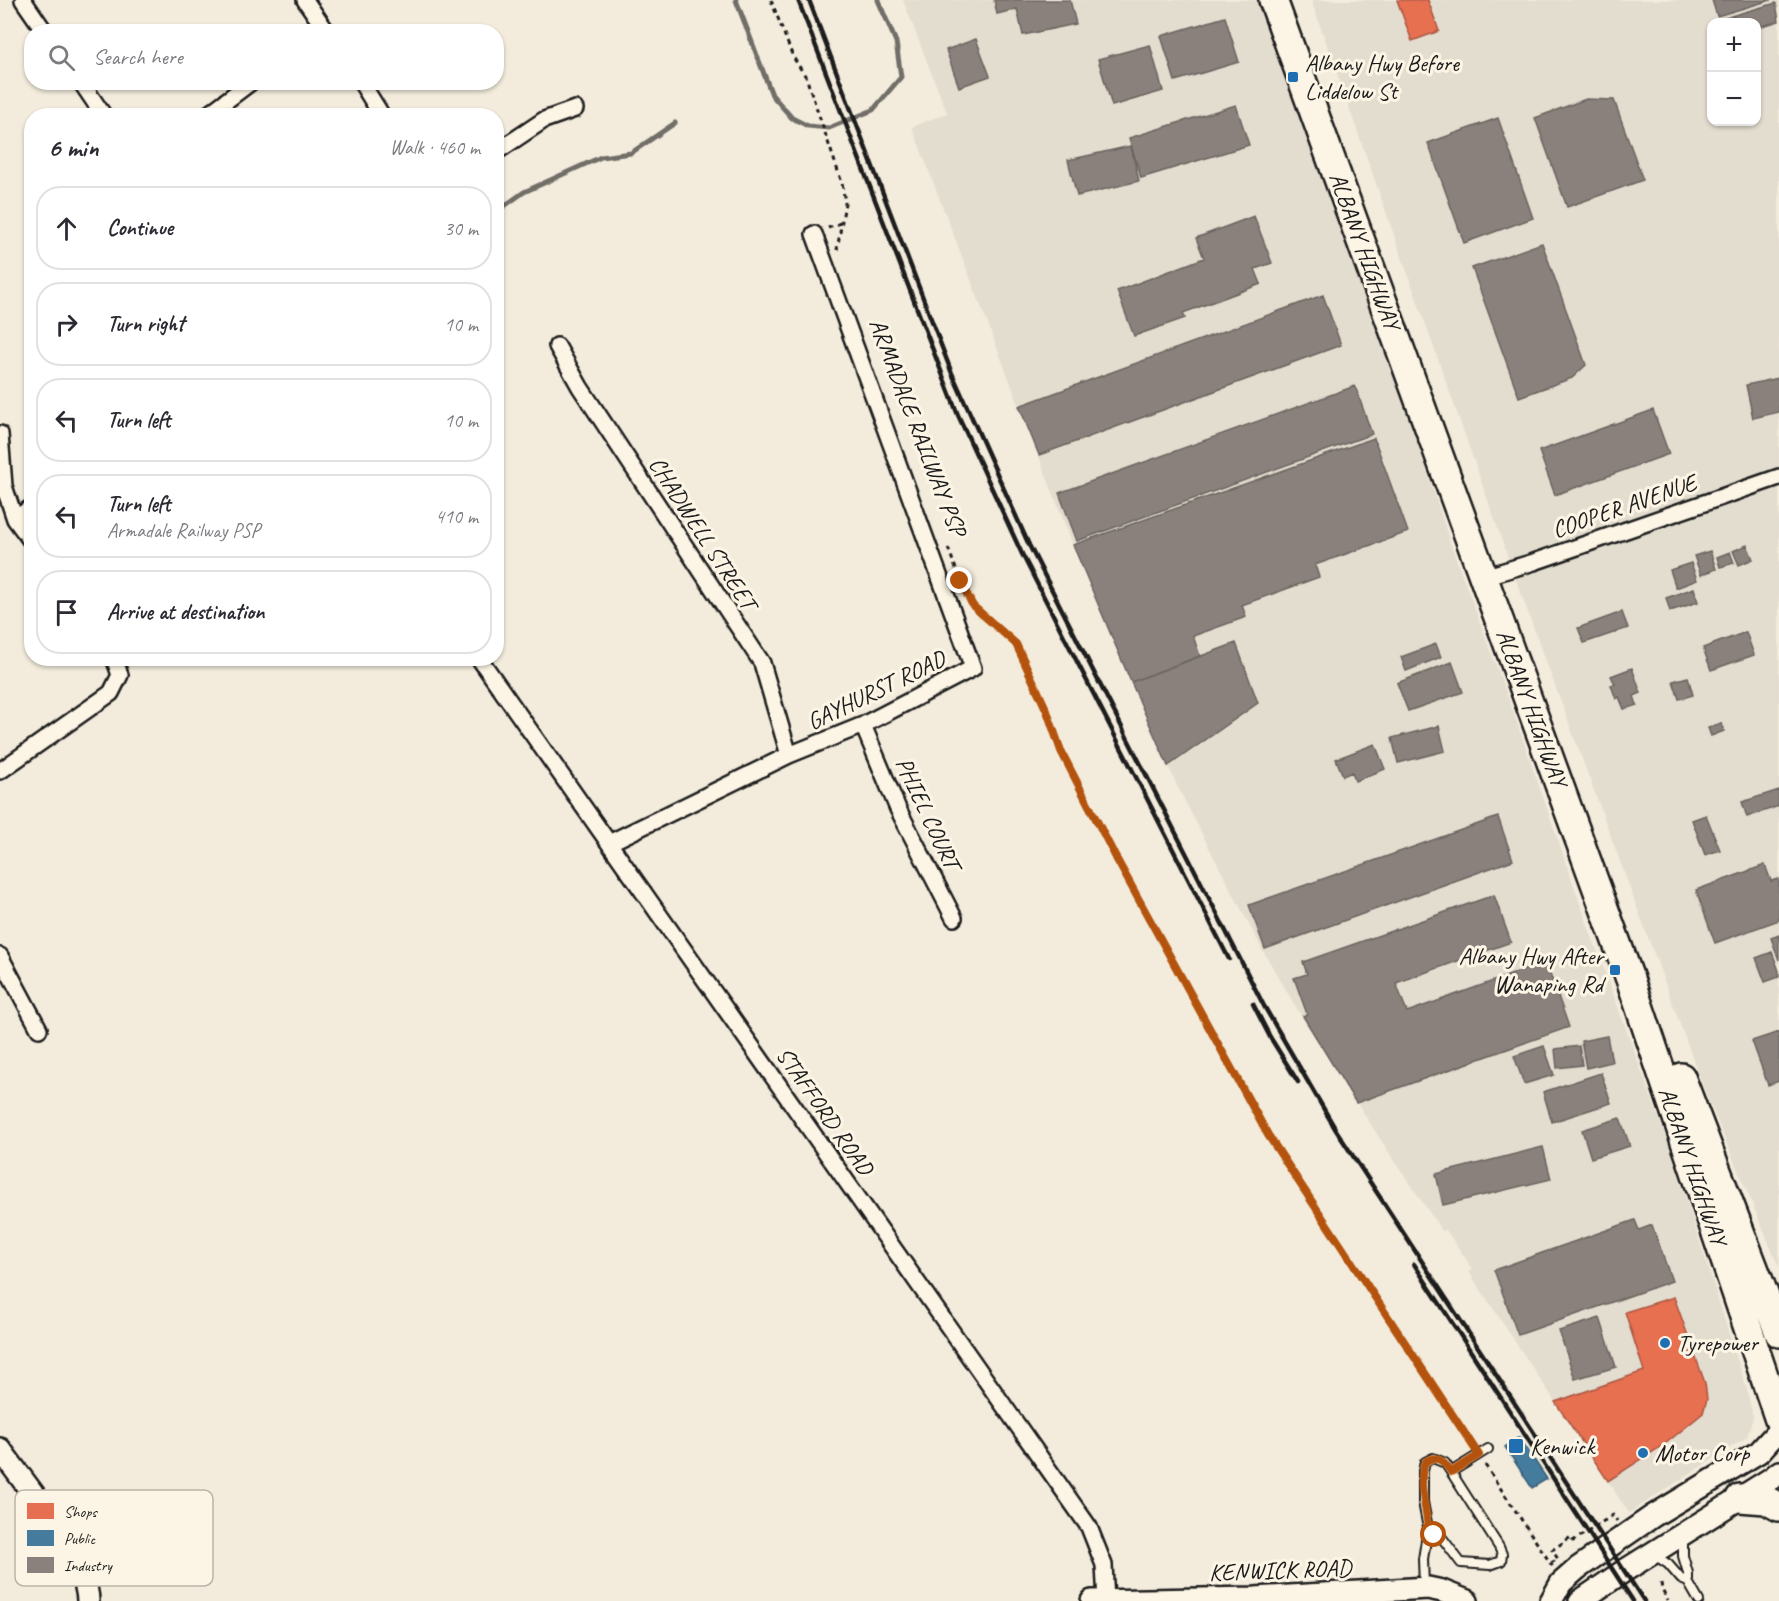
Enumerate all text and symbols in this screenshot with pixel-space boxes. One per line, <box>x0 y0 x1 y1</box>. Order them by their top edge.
map controls <box>1707 18 1761 126</box>
button: + <box>1707 18 1761 72</box>
search box <box>24 24 504 90</box>
icon: search <box>45 41 78 74</box>
text: Search here <box>93 43 183 71</box>
place label: Albany Hwy Before Liddelow St <box>1305 48 1461 106</box>
marker: Albany Hwy Before Liddelow St <box>1286 70 1300 84</box>
button: − <box>1707 72 1761 126</box>
text: 6 min <box>48 131 98 164</box>
text: Walk · 460 m <box>390 135 480 160</box>
street label: ALBANY HIGHWAY <box>1323 168 1408 337</box>
icon: ahead <box>50 212 83 245</box>
text: Continue <box>107 214 173 242</box>
text: 30 m <box>444 216 478 241</box>
icon: right <box>50 308 83 341</box>
text: Turn right <box>107 310 184 338</box>
text: 10 m <box>444 312 478 337</box>
street label: ARMADALE RAILWAY PSP <box>863 314 974 543</box>
icon: left <box>50 404 83 437</box>
text: Turn left <box>107 406 171 434</box>
text: 10 m <box>444 408 478 433</box>
street label: CHADWELL STREET <box>642 451 766 619</box>
street label: COOPER AVENUE <box>1548 466 1703 545</box>
text: Turn left <box>107 490 171 518</box>
icon: left <box>50 500 83 533</box>
text: 410 m <box>435 504 478 529</box>
text: Armadale Railway PSP <box>107 518 260 543</box>
route end <box>946 567 972 593</box>
icon: arrive <box>50 596 83 629</box>
text: Arrive at destination <box>107 598 264 626</box>
street label: ALBANY HIGHWAY <box>1490 625 1575 794</box>
street label: GAYHURST ROAD <box>802 643 952 736</box>
street label: PHIEL COURT <box>889 752 969 879</box>
place label: Albany Hwy After Wanaping Rd <box>1459 941 1607 999</box>
marker: Albany Hwy After Wanaping Rd <box>1608 963 1622 977</box>
street label: STAFFORD ROAD <box>770 1041 881 1183</box>
street label: ALBANY HIGHWAY <box>1652 1083 1735 1252</box>
place label: Tyrepower <box>1677 1328 1760 1358</box>
marker: Tyrepower <box>1658 1336 1672 1350</box>
place label: Kenwick <box>1530 1431 1596 1461</box>
marker: Kenwick <box>1507 1437 1525 1455</box>
place label: Motor Corp <box>1655 1438 1750 1468</box>
marker: Motor Corp <box>1636 1446 1650 1460</box>
legend <box>15 1490 213 1586</box>
text: Shops <box>64 1502 98 1522</box>
route start <box>1420 1521 1446 1547</box>
text: Public <box>64 1529 96 1549</box>
street label: KENWICK ROAD <box>1208 1552 1354 1587</box>
text: Industry <box>64 1556 113 1576</box>

